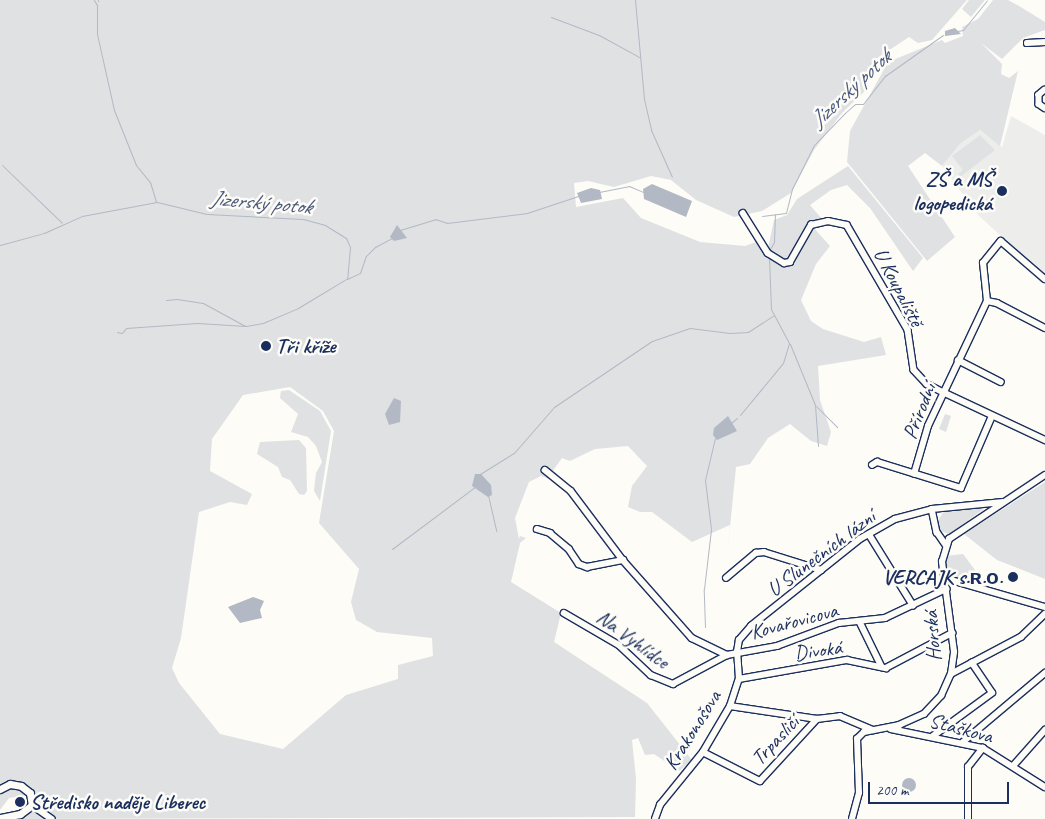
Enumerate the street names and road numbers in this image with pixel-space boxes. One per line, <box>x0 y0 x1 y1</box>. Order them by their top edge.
street label: U Koupaliště <box>869 244 929 330</box>
street label: Přírodní <box>897 379 941 443</box>
street label: U Slunečních lázní <box>762 504 880 602</box>
street label: Kovařovicova <box>748 597 840 645</box>
street label: Na Vyhlídce <box>592 604 674 674</box>
street label: Horská <box>918 610 946 662</box>
street label: Divoká <box>793 634 843 666</box>
street label: Krakonošova <box>658 686 726 774</box>
street label: Staškova <box>927 707 995 749</box>
street label: Trpasličí <box>746 710 804 770</box>

